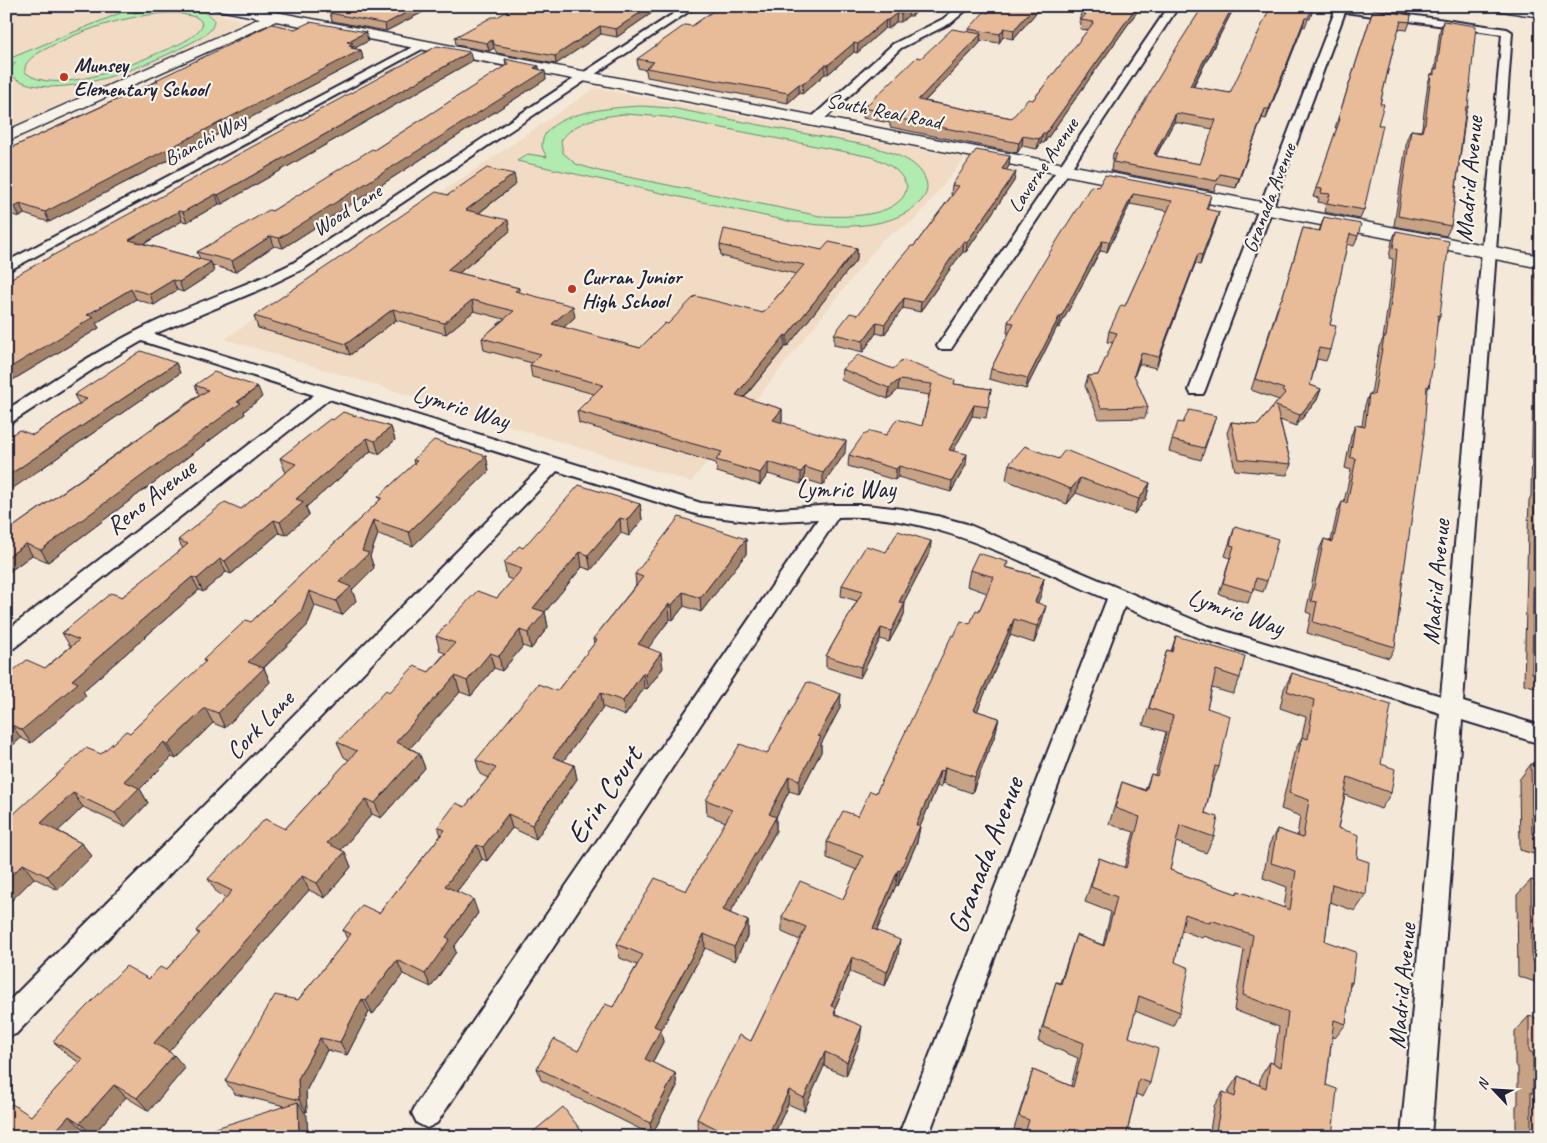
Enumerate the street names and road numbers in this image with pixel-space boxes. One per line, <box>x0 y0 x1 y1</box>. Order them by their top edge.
street label: South Real Road <box>824 87 947 136</box>
street label: Bianchi Way <box>159 106 252 172</box>
street label: Laverne Avenue <box>1002 112 1085 217</box>
street label: Madrid Avenue <box>1448 113 1491 243</box>
street label: Granada Avenue <box>1236 139 1302 256</box>
street label: Wood Lane <box>308 177 388 242</box>
street label: Lymric Way <box>409 377 514 437</box>
street label: Reno Avenue <box>100 451 204 542</box>
street label: Lymric Way <box>796 473 897 505</box>
street label: Madrid Avenue <box>1415 516 1458 646</box>
street label: Lymric Way <box>1184 581 1289 644</box>
street label: Cork Lane <box>219 682 302 767</box>
street label: Erin Court <box>558 736 652 851</box>
street label: Granada Avenue <box>938 769 1033 938</box>
street label: Madrid Avenue <box>1381 920 1424 1050</box>

